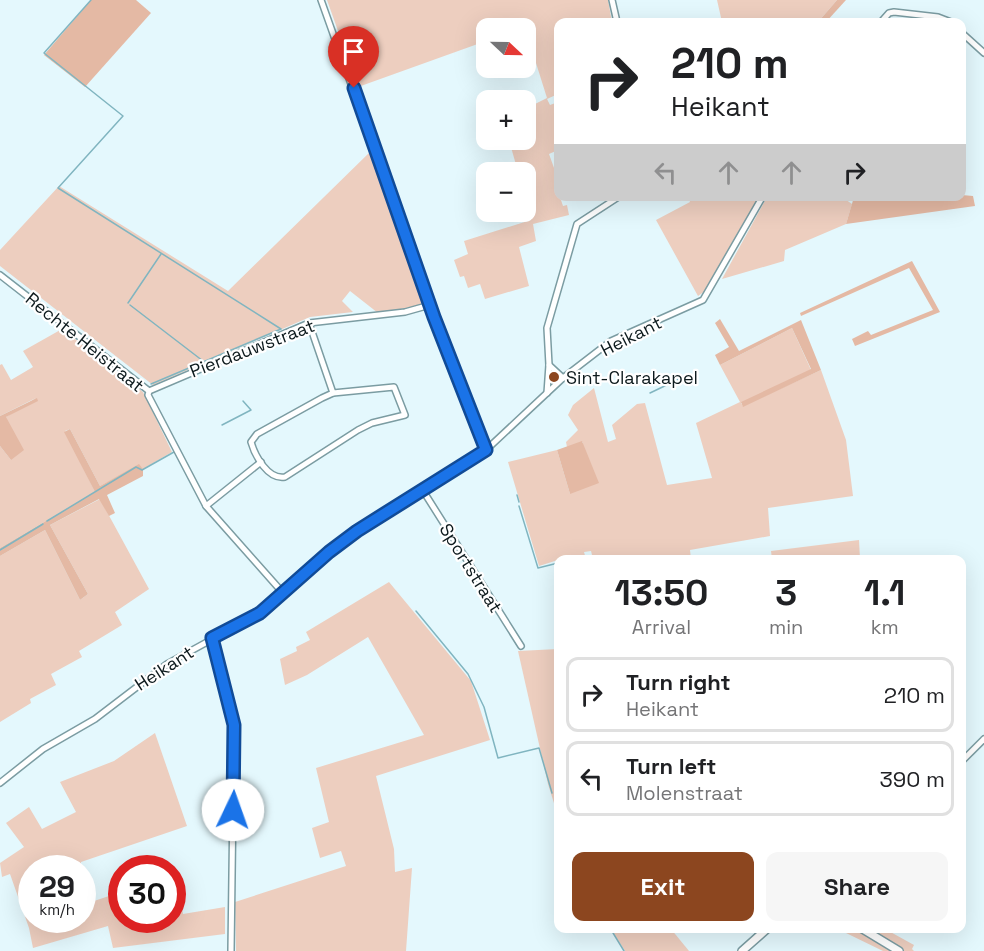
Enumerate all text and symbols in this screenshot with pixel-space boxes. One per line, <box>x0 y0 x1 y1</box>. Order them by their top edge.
north arrow <box>476 18 536 78</box>
map controls <box>476 18 536 222</box>
pin <box>328 26 379 88</box>
icon: arrive <box>337 35 370 68</box>
text: 210 m <box>671 37 789 90</box>
icon: right <box>572 42 650 120</box>
text: Heikant <box>671 89 770 124</box>
button: + <box>476 90 536 150</box>
icon: left <box>649 156 682 189</box>
icon: ahead <box>712 156 745 189</box>
icon: ahead <box>775 156 808 189</box>
icon: right <box>838 156 871 189</box>
button: − <box>476 162 536 222</box>
street label: Rechte Heistraat <box>21 287 149 397</box>
street label: Heikant <box>596 311 666 361</box>
street label: Pierdauwstraat <box>186 314 318 382</box>
place label: Sint-Clarakapel <box>566 366 698 389</box>
marker: Sint-Clarakapel <box>547 370 561 384</box>
street label: Sportstraat <box>434 519 508 617</box>
text: 13:50 <box>615 570 708 616</box>
text: 3 <box>775 570 797 616</box>
text: 1.1 <box>864 570 905 616</box>
text: Arrival <box>632 614 691 640</box>
text: min <box>769 614 803 640</box>
text: km <box>871 614 899 640</box>
street label: Heikant <box>130 640 198 696</box>
text: Turn right <box>626 668 731 696</box>
icon: right <box>575 678 608 711</box>
text: 210 m <box>884 681 945 709</box>
text: Heikant <box>626 696 699 722</box>
text: Turn left <box>626 752 716 780</box>
icon: left <box>575 762 608 795</box>
text: 390 m <box>880 765 945 793</box>
position arrow <box>201 778 265 842</box>
text: Molenstraat <box>626 780 743 806</box>
button: Exit <box>572 852 754 921</box>
button: Share <box>766 852 948 921</box>
speed limit sign: 30 <box>108 855 186 933</box>
text: 29 <box>39 867 75 906</box>
text: km/h <box>39 900 75 919</box>

